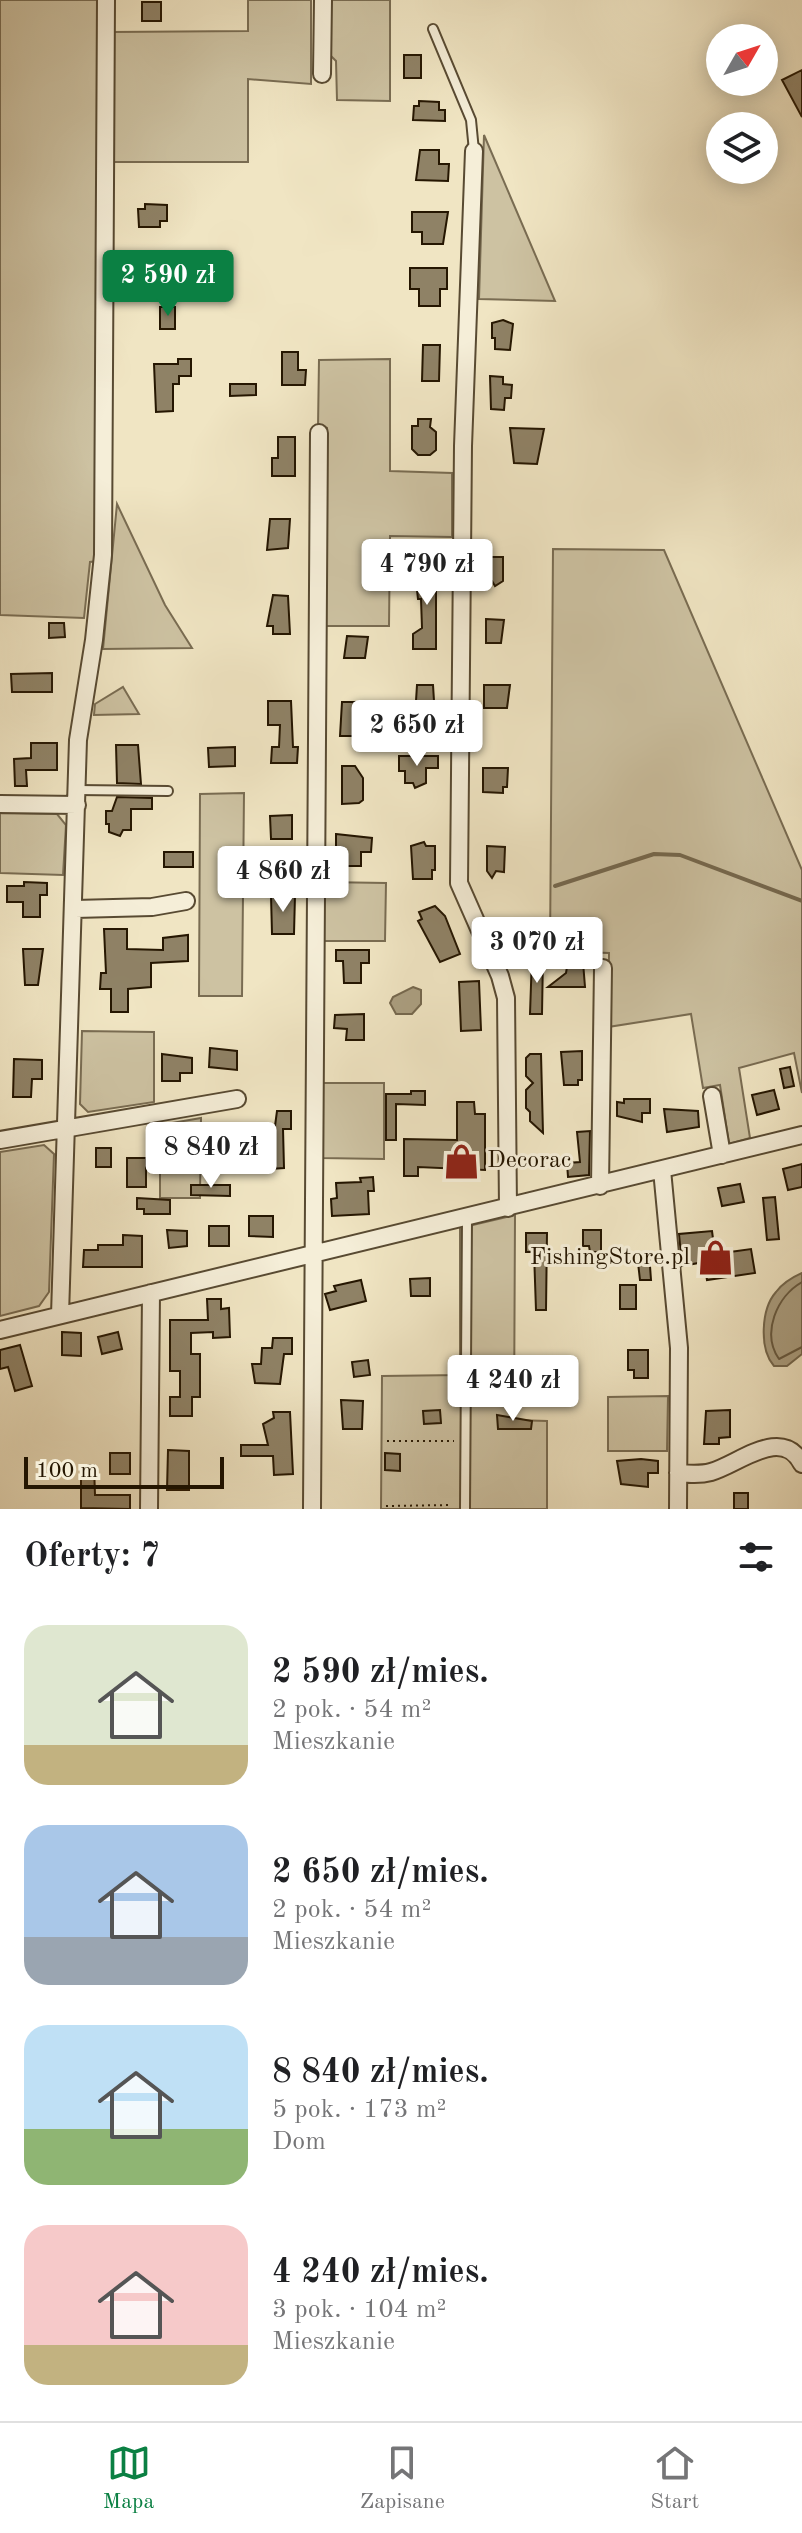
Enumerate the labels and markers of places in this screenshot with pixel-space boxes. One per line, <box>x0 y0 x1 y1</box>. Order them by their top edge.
pin: 2 590 zł <box>85 250 251 318</box>
pin: 4 790 zł <box>344 539 510 607</box>
pin: 2 650 zł <box>334 700 500 768</box>
pin: 4 860 zł <box>200 846 366 914</box>
pin: 3 070 zł <box>454 917 620 985</box>
pin: 8 840 zł <box>128 1122 294 1190</box>
shop icon: Decorac <box>442 1142 480 1180</box>
place label: Decorac <box>487 1149 571 1173</box>
shop icon: FishingStore.pl <box>697 1239 735 1277</box>
place label: FishingStore.pl <box>530 1246 690 1270</box>
pin: 4 240 zł <box>430 1355 596 1423</box>

